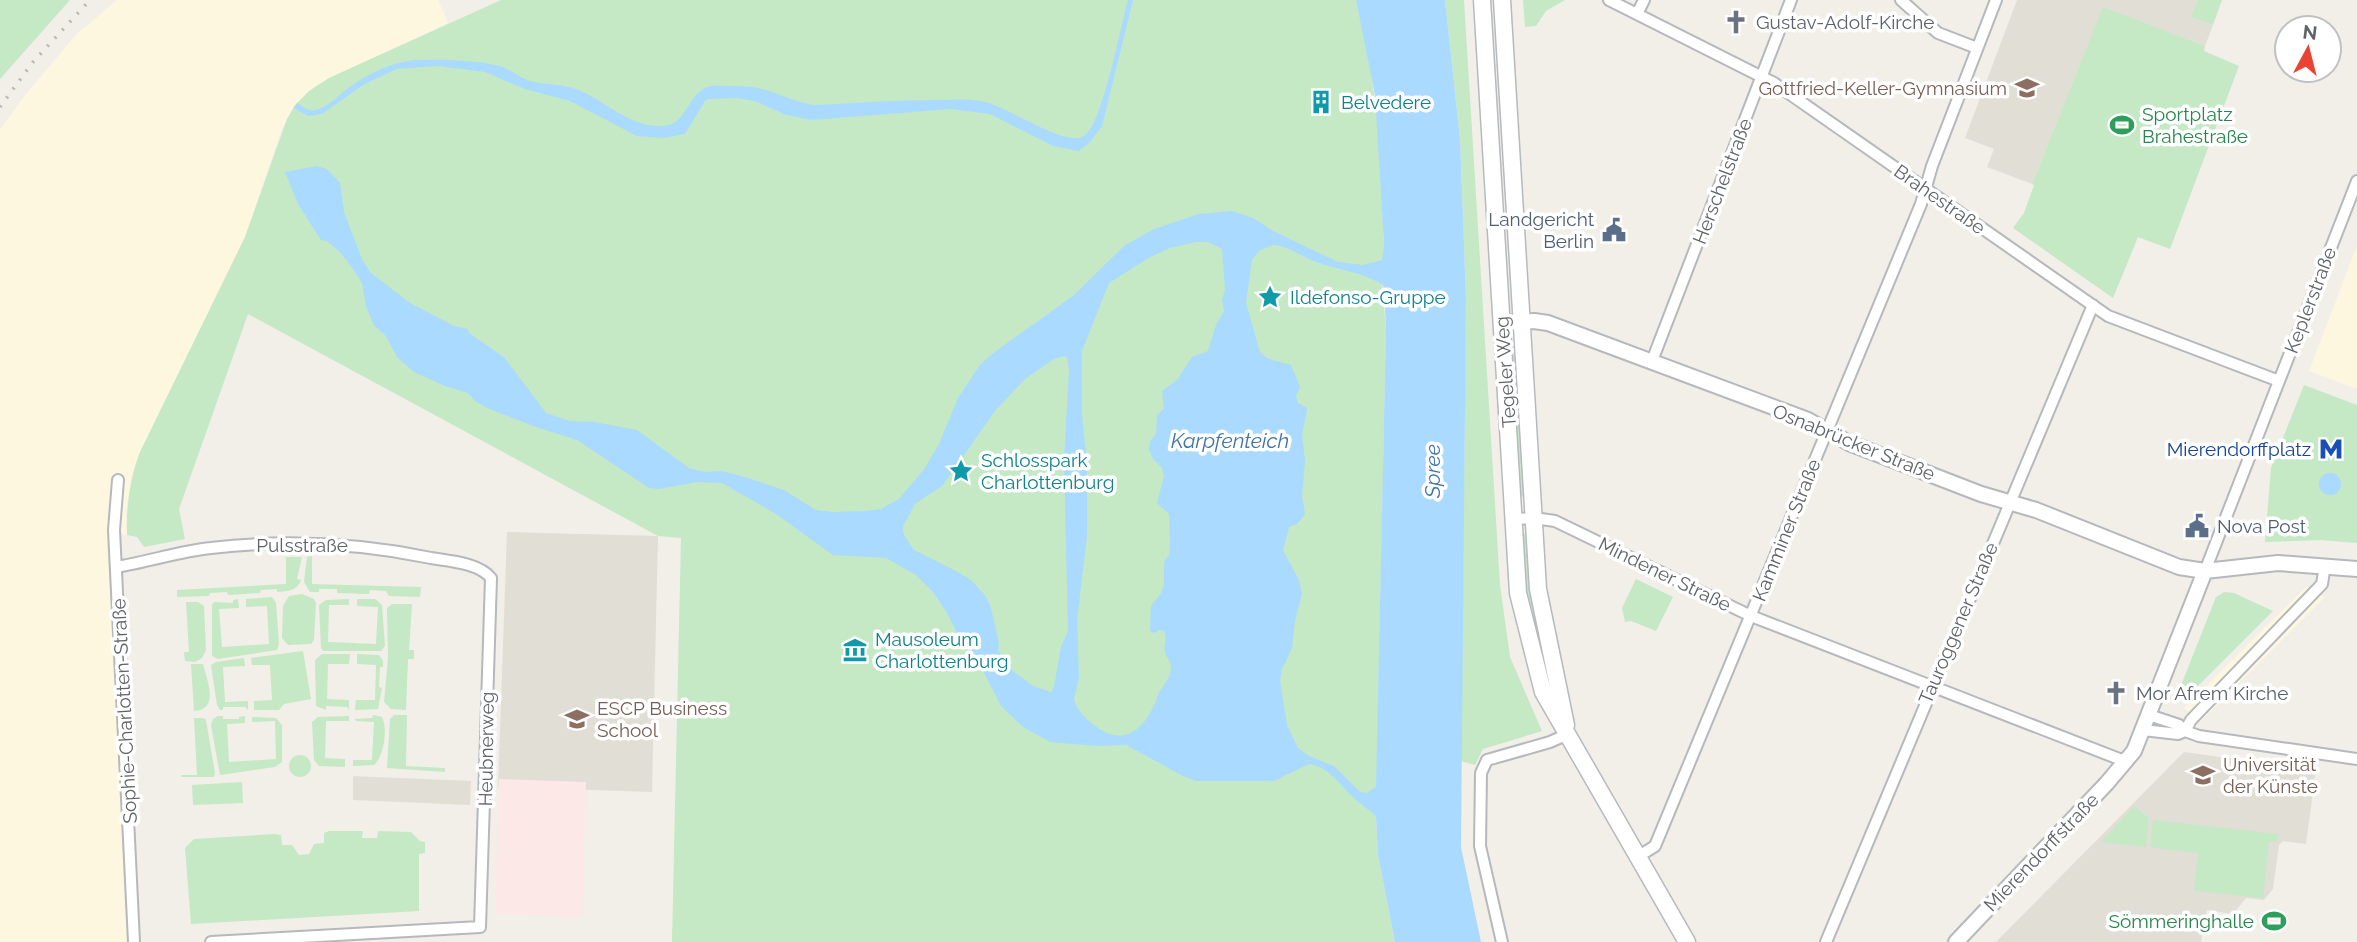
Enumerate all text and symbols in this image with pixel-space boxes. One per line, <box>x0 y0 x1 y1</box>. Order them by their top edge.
church icon: Gustav-Adolf-Kirche <box>1722 8 1750 36</box>
place label: Gustav-Adolf-Kirche <box>1756 11 1934 33</box>
north arrow <box>2273 14 2343 84</box>
text: N <box>2302 20 2319 44</box>
school or university icon: Gottfried-Keller-Gymnasium <box>2013 74 2041 102</box>
place label: Gottfried-Keller-Gymnasium <box>1758 77 2007 99</box>
building icon: Belvedere <box>1307 88 1335 116</box>
place label: Belvedere <box>1341 91 1431 113</box>
place label: Sportplatz Brahestraße <box>2142 103 2248 147</box>
sports icon: Sportplatz Brahestraße <box>2108 111 2136 139</box>
street label: Herschelstraße <box>1688 115 1756 247</box>
street label: Brahestraße <box>1890 160 1990 238</box>
place label: Landgericht Berlin <box>1488 208 1595 252</box>
public building icon: Landgericht Berlin <box>1600 216 1628 244</box>
street label: Keplerstraße <box>2280 244 2340 356</box>
place icon: Ildefonso-Gruppe <box>1256 283 1284 311</box>
place label: Ildefonso-Gruppe <box>1290 286 1446 308</box>
street label: Tegeler Weg <box>1490 315 1520 429</box>
street label: Osnabrücker Straße <box>1770 399 1938 485</box>
water label: Karpfenteich <box>1171 428 1289 453</box>
metro station icon: Mierendorffplatz <box>2317 435 2345 463</box>
place label: Mierendorffplatz <box>2167 438 2311 460</box>
water label: Spree <box>1420 444 1445 499</box>
place label: Schlosspark Charlottenburg <box>981 449 1114 493</box>
street label: Kamminer Straße <box>1747 456 1825 604</box>
place icon: Schlosspark Charlottenburg <box>947 457 975 485</box>
public building icon: Nova Post <box>2183 512 2211 540</box>
place label: Nova Post <box>2217 515 2307 537</box>
street label: Mindener Straße <box>1595 532 1735 616</box>
street label: Pulsstraße <box>256 534 348 556</box>
street label: Tauroggener Straße <box>1914 539 2002 707</box>
street label: Sophie-Charlotten-Straße <box>107 598 141 824</box>
place label: Mausoleum Charlottenburg <box>875 628 1008 672</box>
museum icon: Mausoleum Charlottenburg <box>841 636 869 664</box>
church icon: Mor Afrem Kirche <box>2102 679 2130 707</box>
place label: Mor Afrem Kirche <box>2136 682 2288 704</box>
street label: Heubnerweg <box>474 691 498 807</box>
place label: ESCP Business School <box>597 697 727 741</box>
school or university icon: ESCP Business School <box>563 705 591 733</box>
place label: Universität der Künste <box>2223 753 2318 797</box>
school or university icon: Universität der Künste <box>2189 761 2217 789</box>
street label: Mierendorffstraße <box>1979 788 2103 916</box>
sports icon: Sömmeringhalle <box>2260 907 2288 935</box>
place label: Sömmeringhalle <box>2109 910 2254 932</box>

